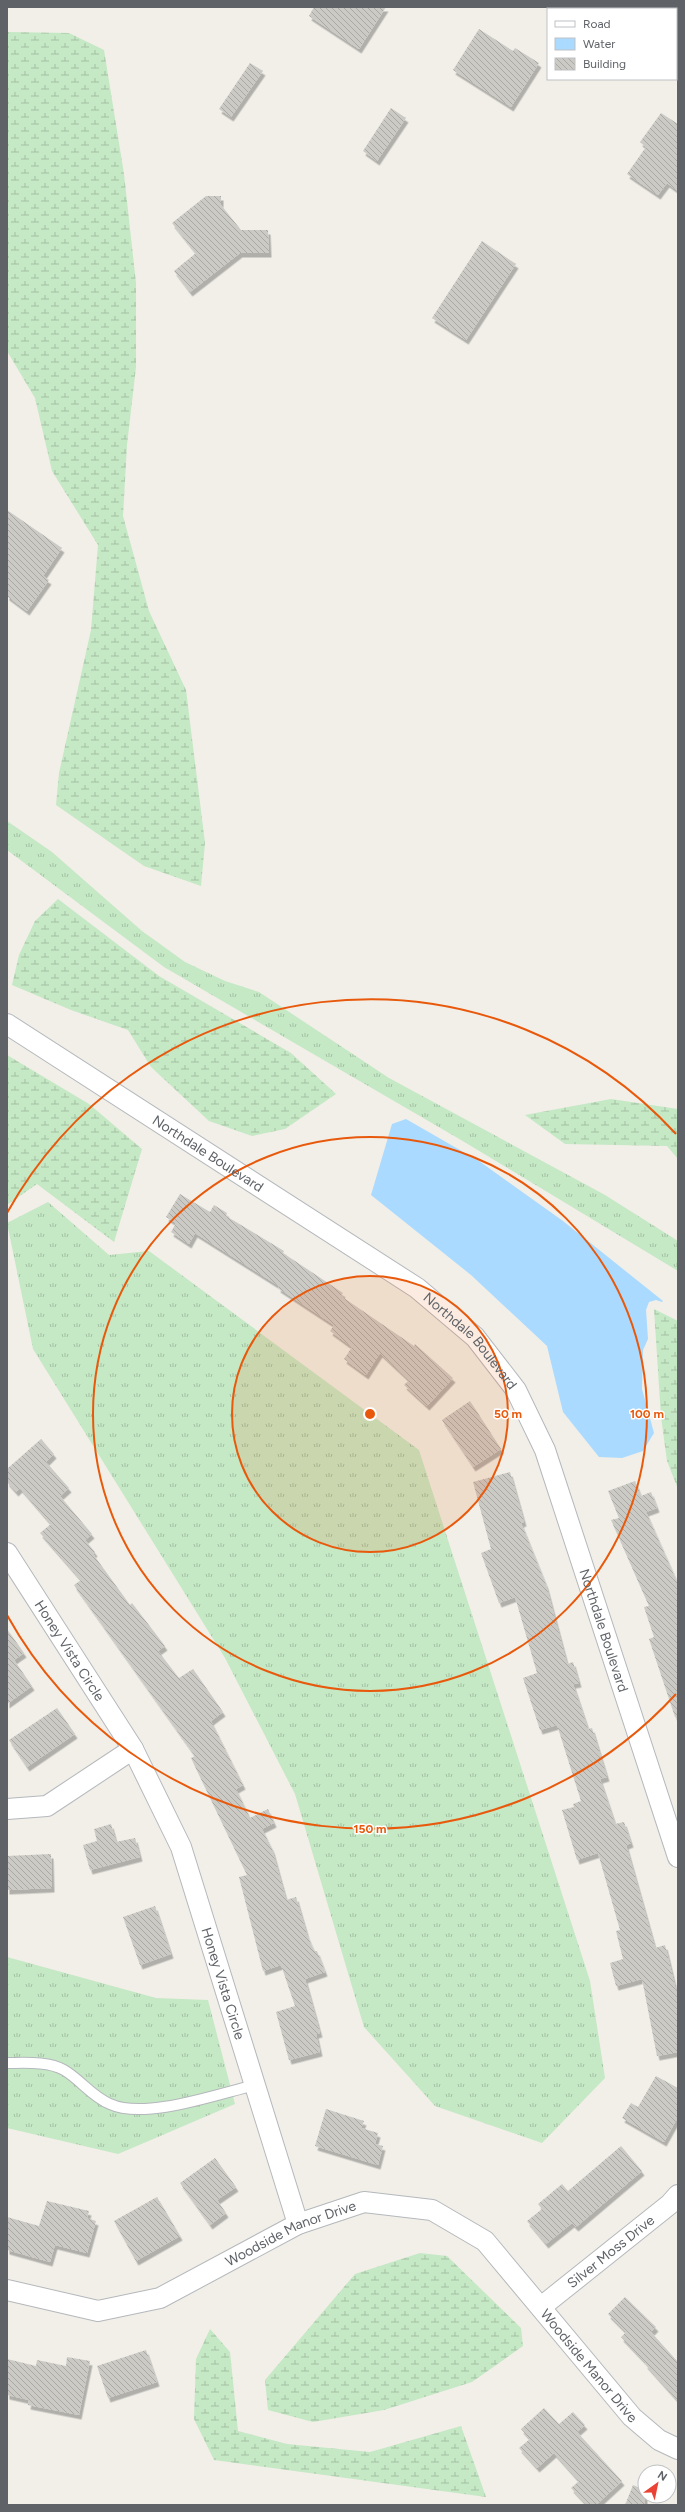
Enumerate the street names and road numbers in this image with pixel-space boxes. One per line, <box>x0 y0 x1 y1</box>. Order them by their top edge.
street label: Northdale Boulevard <box>149 1112 266 1196</box>
street label: Northdale Boulevard <box>420 1289 520 1393</box>
street label: Northdale Boulevard <box>575 1567 632 1694</box>
street label: Honey Vista Circle <box>31 1597 108 1705</box>
street label: Honey Vista Circle <box>197 1925 248 2042</box>
street label: Woodside Manor Drive <box>223 2197 359 2270</box>
street label: Silver Moss Drive <box>564 2212 658 2292</box>
street label: Woodside Manor Drive <box>537 2306 640 2427</box>

